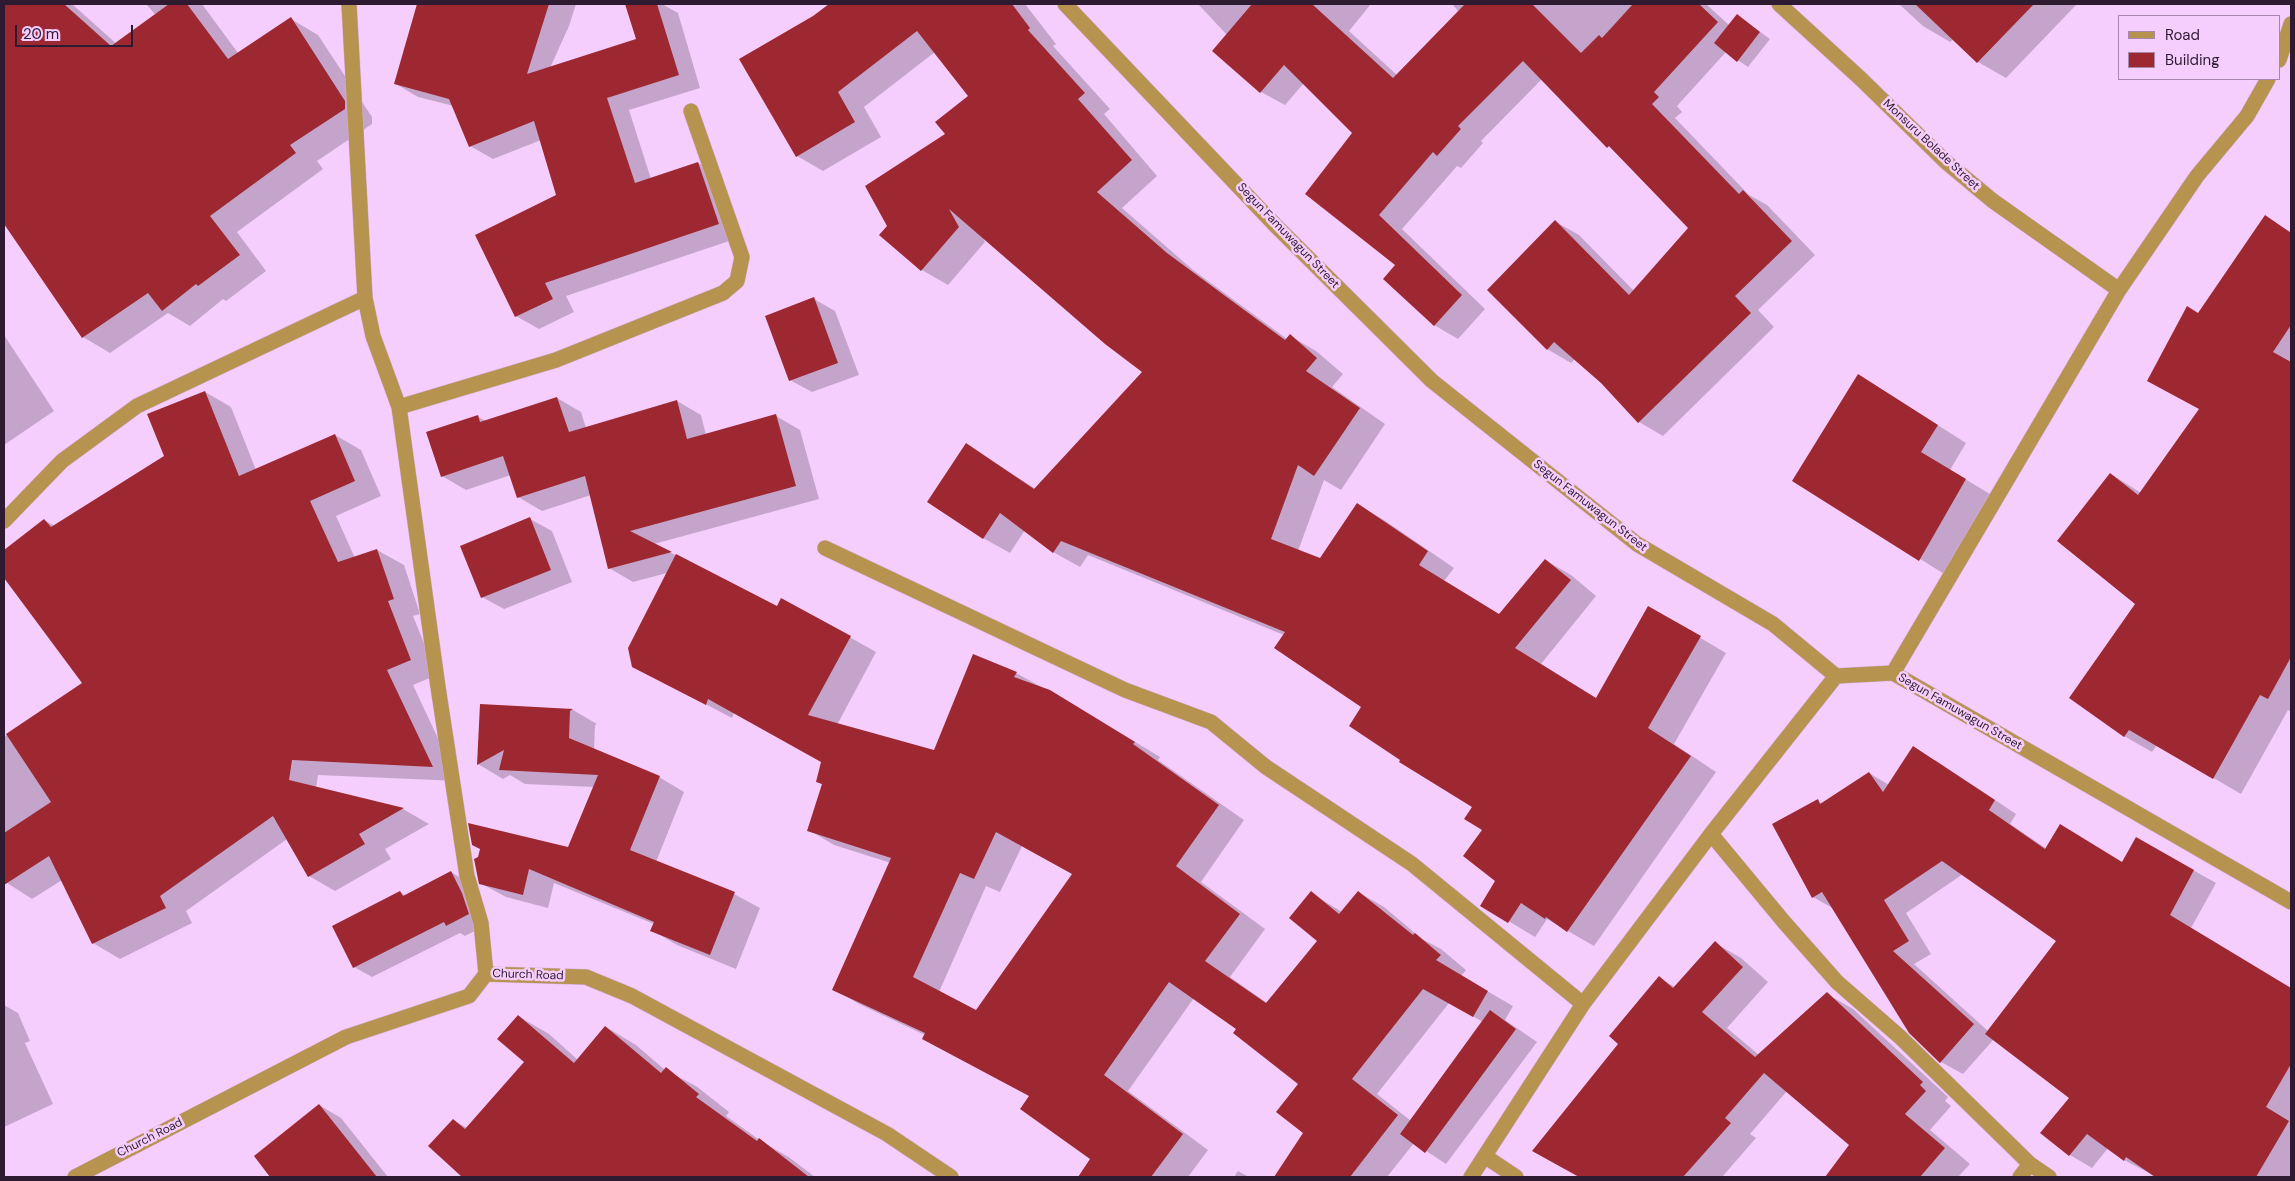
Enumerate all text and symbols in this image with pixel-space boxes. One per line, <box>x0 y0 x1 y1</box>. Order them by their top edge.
scale bar <box>18 15 135 47</box>
legend <box>2118 15 2280 80</box>
text: 20 m <box>23 24 59 44</box>
text: Road <box>2165 25 2200 45</box>
text: Building <box>2165 50 2220 70</box>
street label: Monsuru Bolade Street <box>1880 97 1982 193</box>
street label: Segun Famuwagun Street <box>1234 180 1342 292</box>
street label: Segun Famuwagun Street <box>1530 457 1650 555</box>
street label: Segun Famuwagun Street <box>1896 671 2024 753</box>
street label: Church Road <box>492 967 564 983</box>
street label: Church Road <box>115 1115 185 1161</box>

